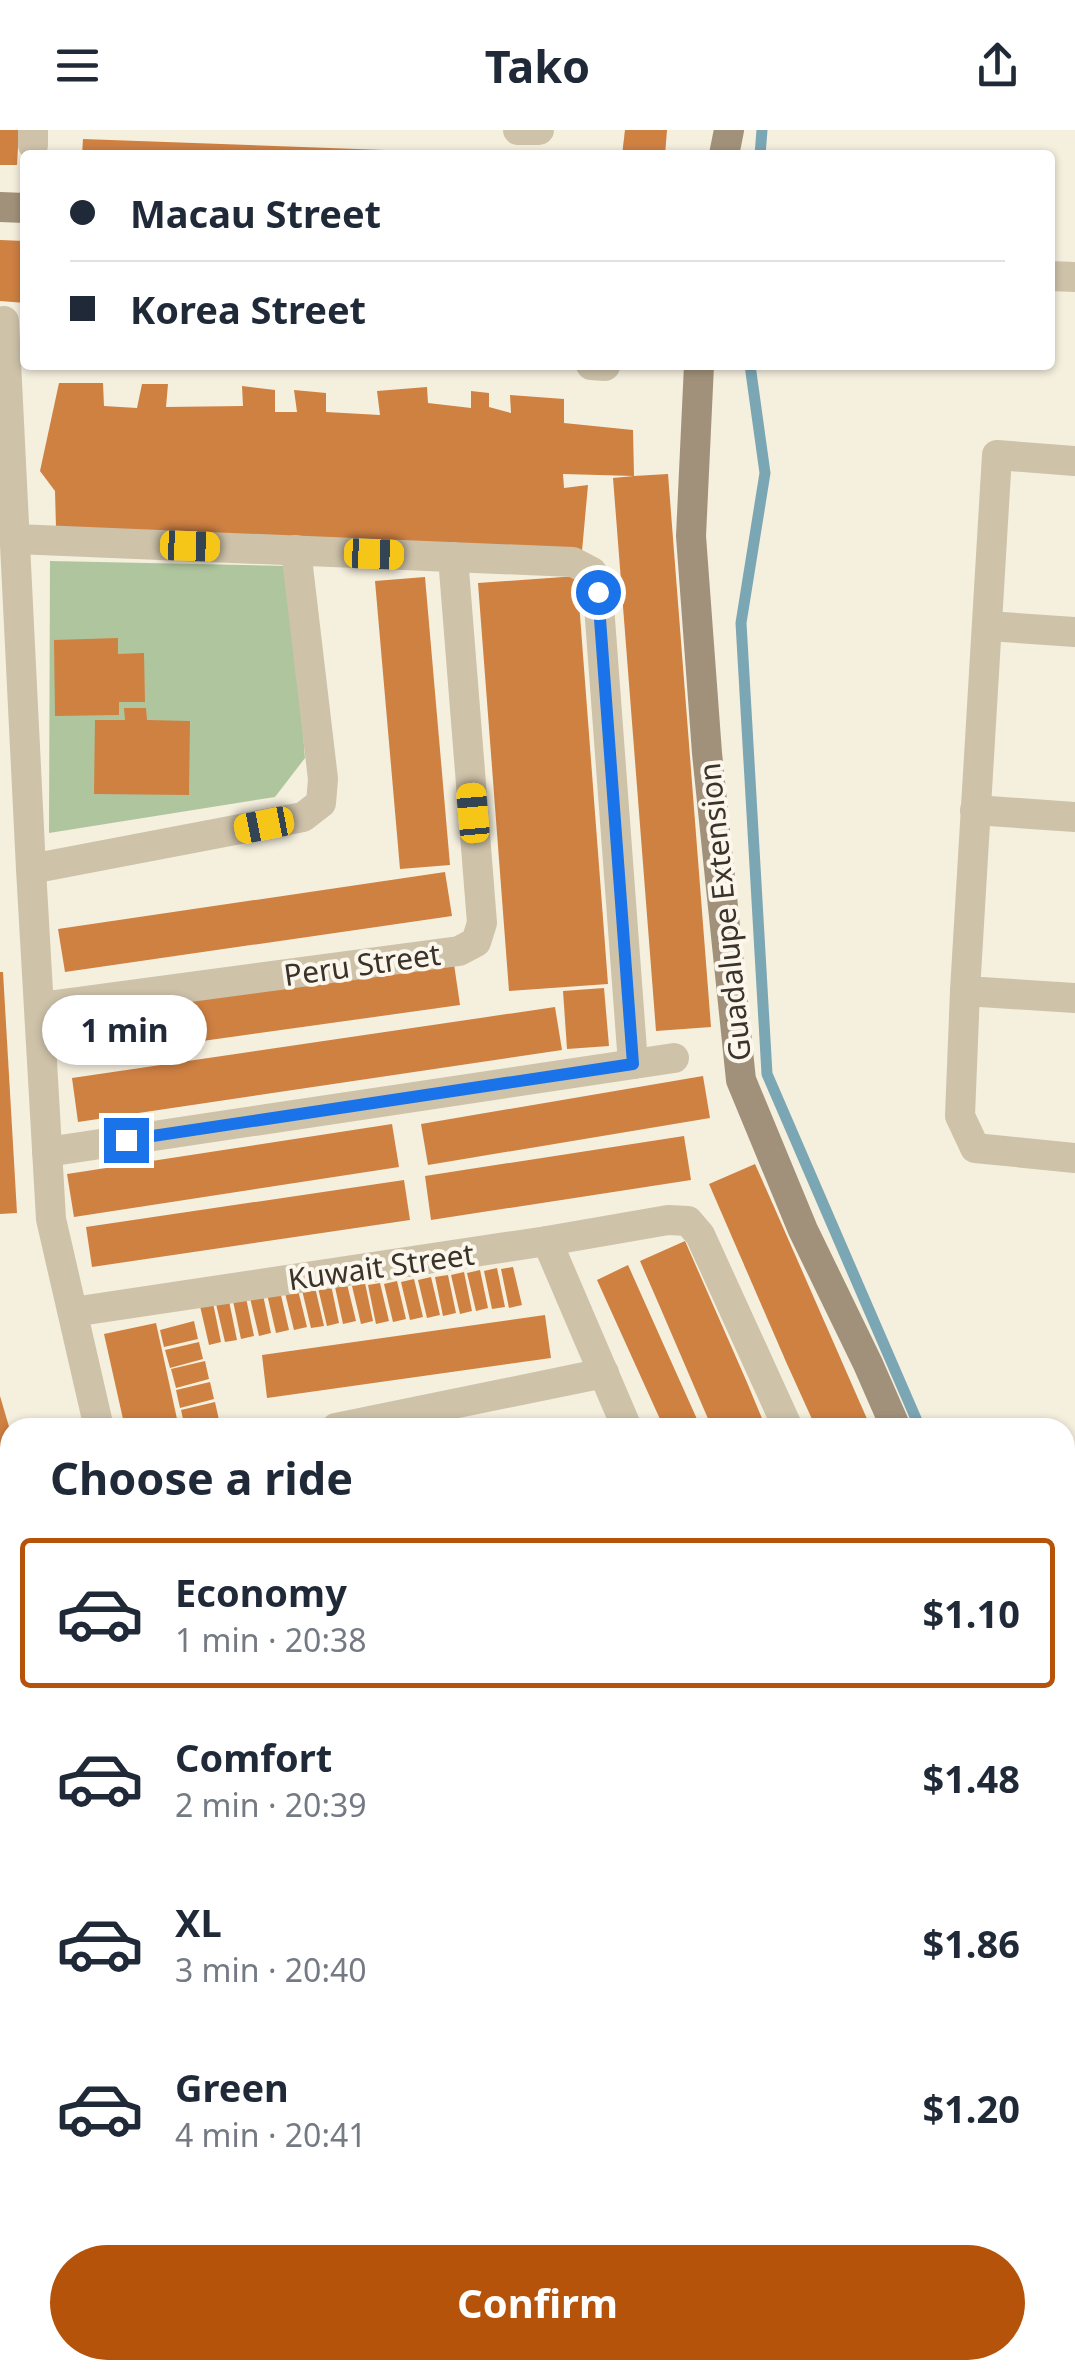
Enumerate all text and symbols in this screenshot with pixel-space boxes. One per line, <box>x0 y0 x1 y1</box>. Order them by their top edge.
text: Tako <box>485 35 590 96</box>
icon: menu <box>50 38 105 93</box>
icon: share <box>970 38 1025 93</box>
text: Macau Street <box>130 187 381 239</box>
text: Korea Street <box>130 283 366 335</box>
car <box>159 530 221 562</box>
car <box>343 538 405 570</box>
route start <box>576 570 621 615</box>
street label: Guadalupe Extension <box>688 761 760 1063</box>
car <box>455 782 491 844</box>
car <box>232 805 296 845</box>
street label: Peru Street <box>281 933 443 995</box>
callout: 1 min <box>44 995 208 1065</box>
text: 1 min <box>80 1008 169 1051</box>
route end <box>104 1118 149 1163</box>
street label: Kuwait Street <box>285 1233 477 1299</box>
text: Choose a ride <box>50 1447 353 1508</box>
text: Economy <box>175 1566 347 1618</box>
icon: car <box>55 1568 145 1658</box>
text: $1.10 <box>922 1587 1020 1639</box>
text: 1 min · 20:38 <box>175 1618 367 1661</box>
text: Comfort <box>175 1731 332 1783</box>
icon: car <box>55 1733 145 1823</box>
text: $1.48 <box>922 1752 1020 1804</box>
text: 2 min · 20:39 <box>175 1783 367 1826</box>
text: XL <box>175 1896 222 1948</box>
icon: car <box>55 1898 145 1988</box>
text: $1.86 <box>922 1917 1020 1969</box>
text: 3 min · 20:40 <box>175 1948 367 1991</box>
text: Green <box>175 2061 289 2113</box>
icon: car <box>55 2063 145 2153</box>
text: $1.20 <box>922 2082 1020 2134</box>
text: 4 min · 20:41 <box>175 2113 367 2156</box>
button: Confirm <box>50 2245 1025 2360</box>

